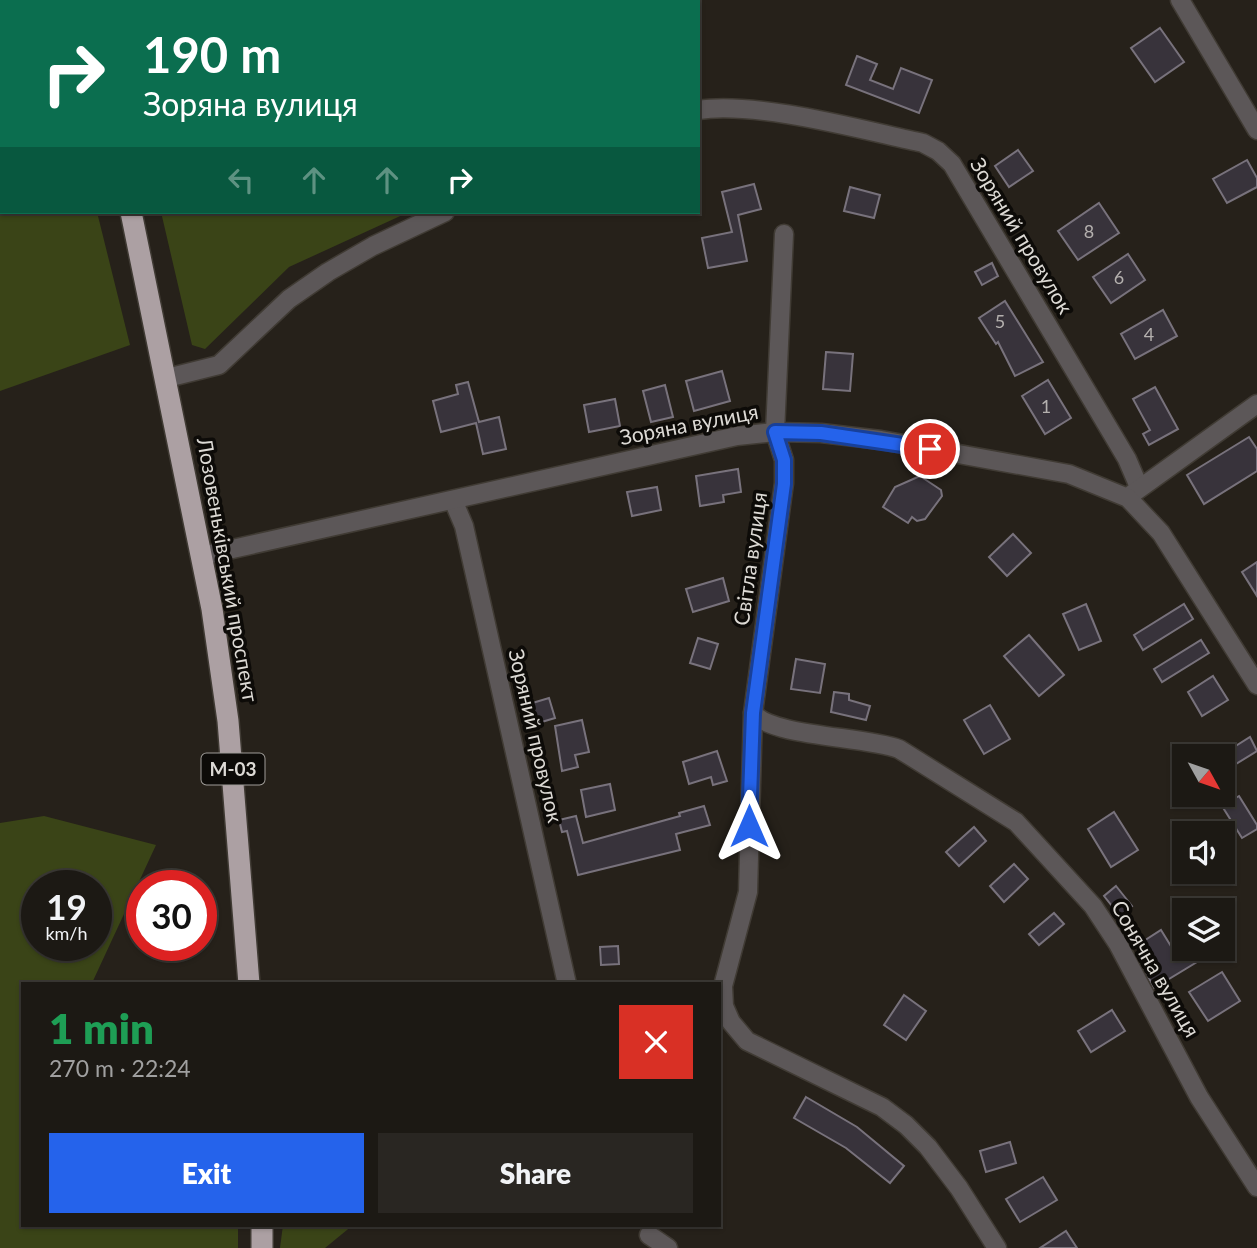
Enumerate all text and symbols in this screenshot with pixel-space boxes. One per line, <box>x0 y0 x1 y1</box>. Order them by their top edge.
text: 190 m <box>143 25 281 83</box>
icon: right <box>28 28 119 119</box>
text: Зоряна вулиця <box>143 84 358 123</box>
street label: Зоряний провулок <box>966 153 1079 318</box>
icon: left <box>222 161 260 199</box>
icon: ahead <box>295 161 333 199</box>
icon: ahead <box>368 161 406 199</box>
icon: right <box>441 161 479 199</box>
house number: 8 <box>1084 220 1094 242</box>
house number: 6 <box>1114 266 1124 288</box>
house number: 5 <box>995 310 1005 332</box>
house number: 4 <box>1144 323 1154 345</box>
house number: 1 <box>1041 395 1051 417</box>
street label: Зоряна вулиця <box>617 398 760 449</box>
pin <box>900 419 960 479</box>
icon: arrive <box>911 430 949 468</box>
street label: Лозовеньківський проспект <box>193 435 264 704</box>
street label: Світла вулиця <box>728 490 771 627</box>
street label: Зоряний провулок <box>504 646 569 825</box>
north arrow <box>1172 744 1236 807</box>
map controls <box>1172 744 1235 961</box>
road number: М-03 <box>202 754 264 784</box>
position arrow <box>712 789 786 863</box>
button: sound <box>1172 821 1235 884</box>
speed limit sign: 30 <box>126 870 217 961</box>
text: 19 <box>46 885 87 927</box>
street label: Сонячна вулиця <box>1107 895 1206 1041</box>
button: layers <box>1172 898 1235 961</box>
text: km/h <box>45 922 88 944</box>
text: 1 min <box>49 1003 154 1053</box>
button: close <box>619 1005 693 1079</box>
text: 270 m · 22:24 <box>49 1054 191 1082</box>
button: Exit <box>49 1133 364 1213</box>
button: Share <box>378 1133 693 1213</box>

